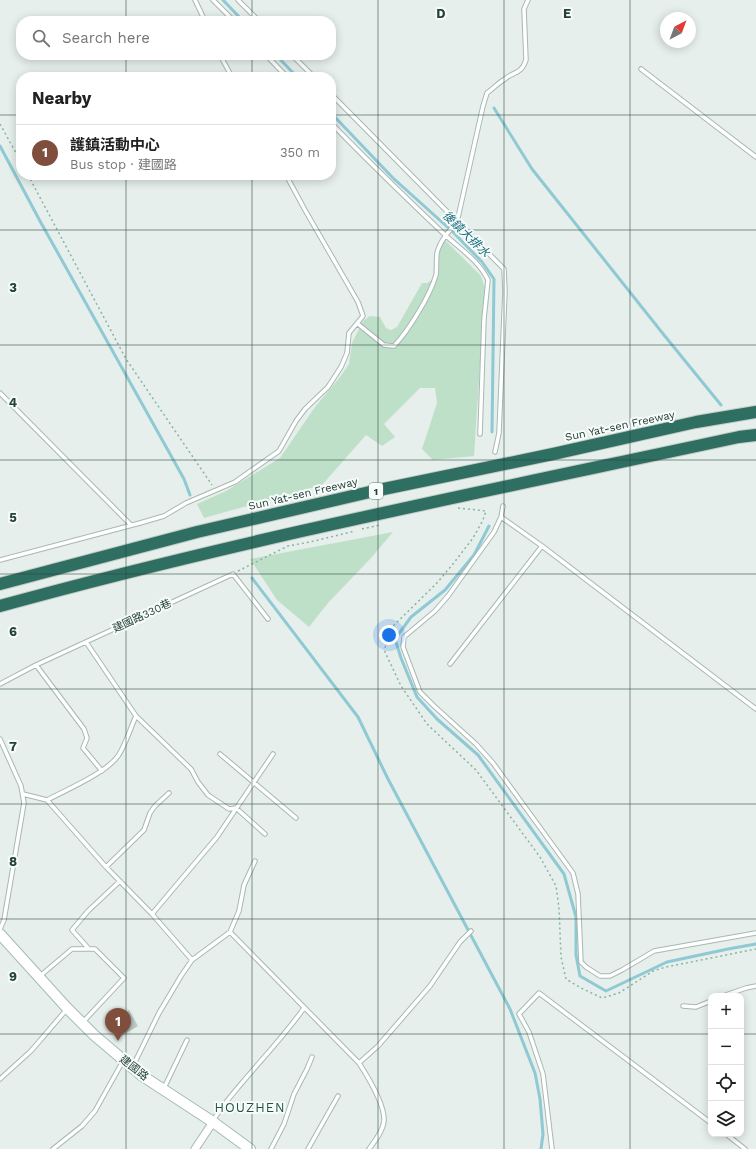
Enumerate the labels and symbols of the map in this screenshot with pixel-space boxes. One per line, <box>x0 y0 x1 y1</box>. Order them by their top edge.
text: D <box>436 6 446 21</box>
text: E <box>563 6 571 21</box>
north arrow <box>660 12 696 48</box>
water label: 後鎮大排水 <box>440 208 493 261</box>
text: 3 <box>9 280 17 295</box>
text: 4 <box>9 395 18 410</box>
street label: Sun Yat-sen Freeway <box>564 408 676 444</box>
street label: Sun Yat-sen Freeway <box>247 475 359 513</box>
road number: 1 <box>369 483 383 499</box>
text: 5 <box>9 510 17 525</box>
street label: 建國路330巷 <box>110 597 174 635</box>
text: 6 <box>9 624 17 639</box>
your location <box>379 625 399 645</box>
text: 7 <box>9 739 17 754</box>
text: 8 <box>9 854 17 869</box>
text: 9 <box>9 969 17 984</box>
pin: 1 <box>105 1008 131 1041</box>
street label: 建國路 <box>117 1053 151 1083</box>
district label: HOUZHEN <box>214 1100 286 1115</box>

